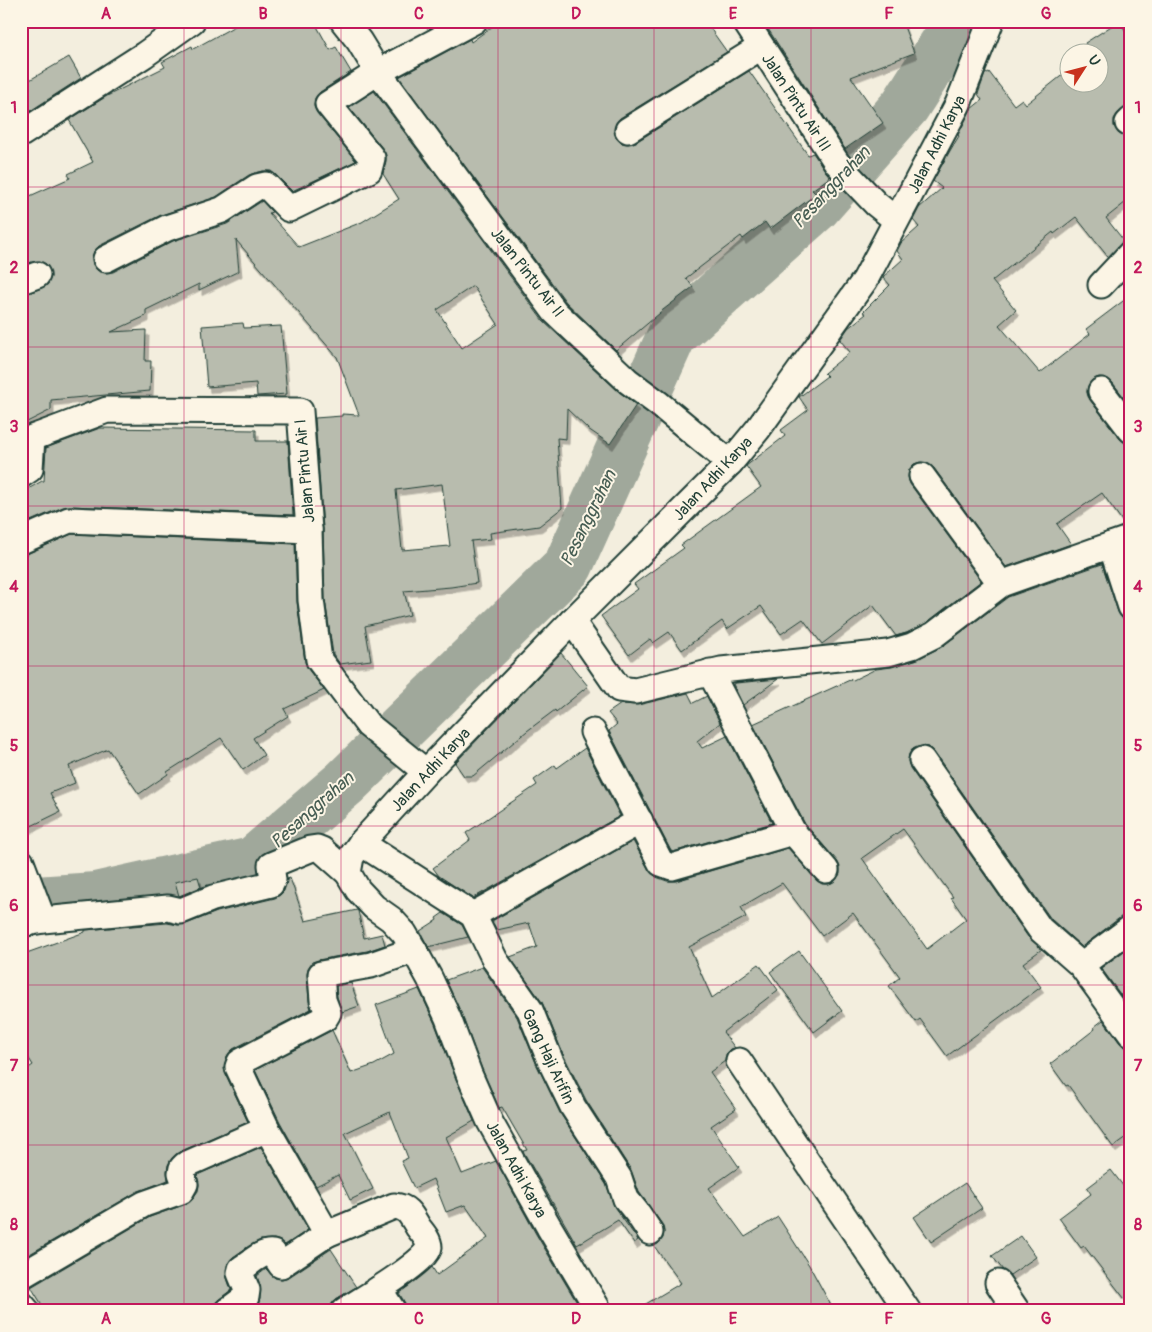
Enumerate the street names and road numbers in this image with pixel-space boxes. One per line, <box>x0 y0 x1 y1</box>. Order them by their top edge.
street label: Jalan Pintu Air III <box>757 50 835 155</box>
street label: Jalan Adhi Karya <box>904 92 970 197</box>
street label: Jalan Pintu Air II <box>486 224 568 321</box>
street label: Jalan Pintu Air I <box>291 418 319 523</box>
street label: Jalan Adhi Karya <box>669 432 757 525</box>
street label: Jalan Adhi Karya <box>387 723 475 816</box>
street label: Gang Haji Arifin <box>517 1005 579 1107</box>
street label: Jalan Adhi Karya <box>481 1118 551 1221</box>

